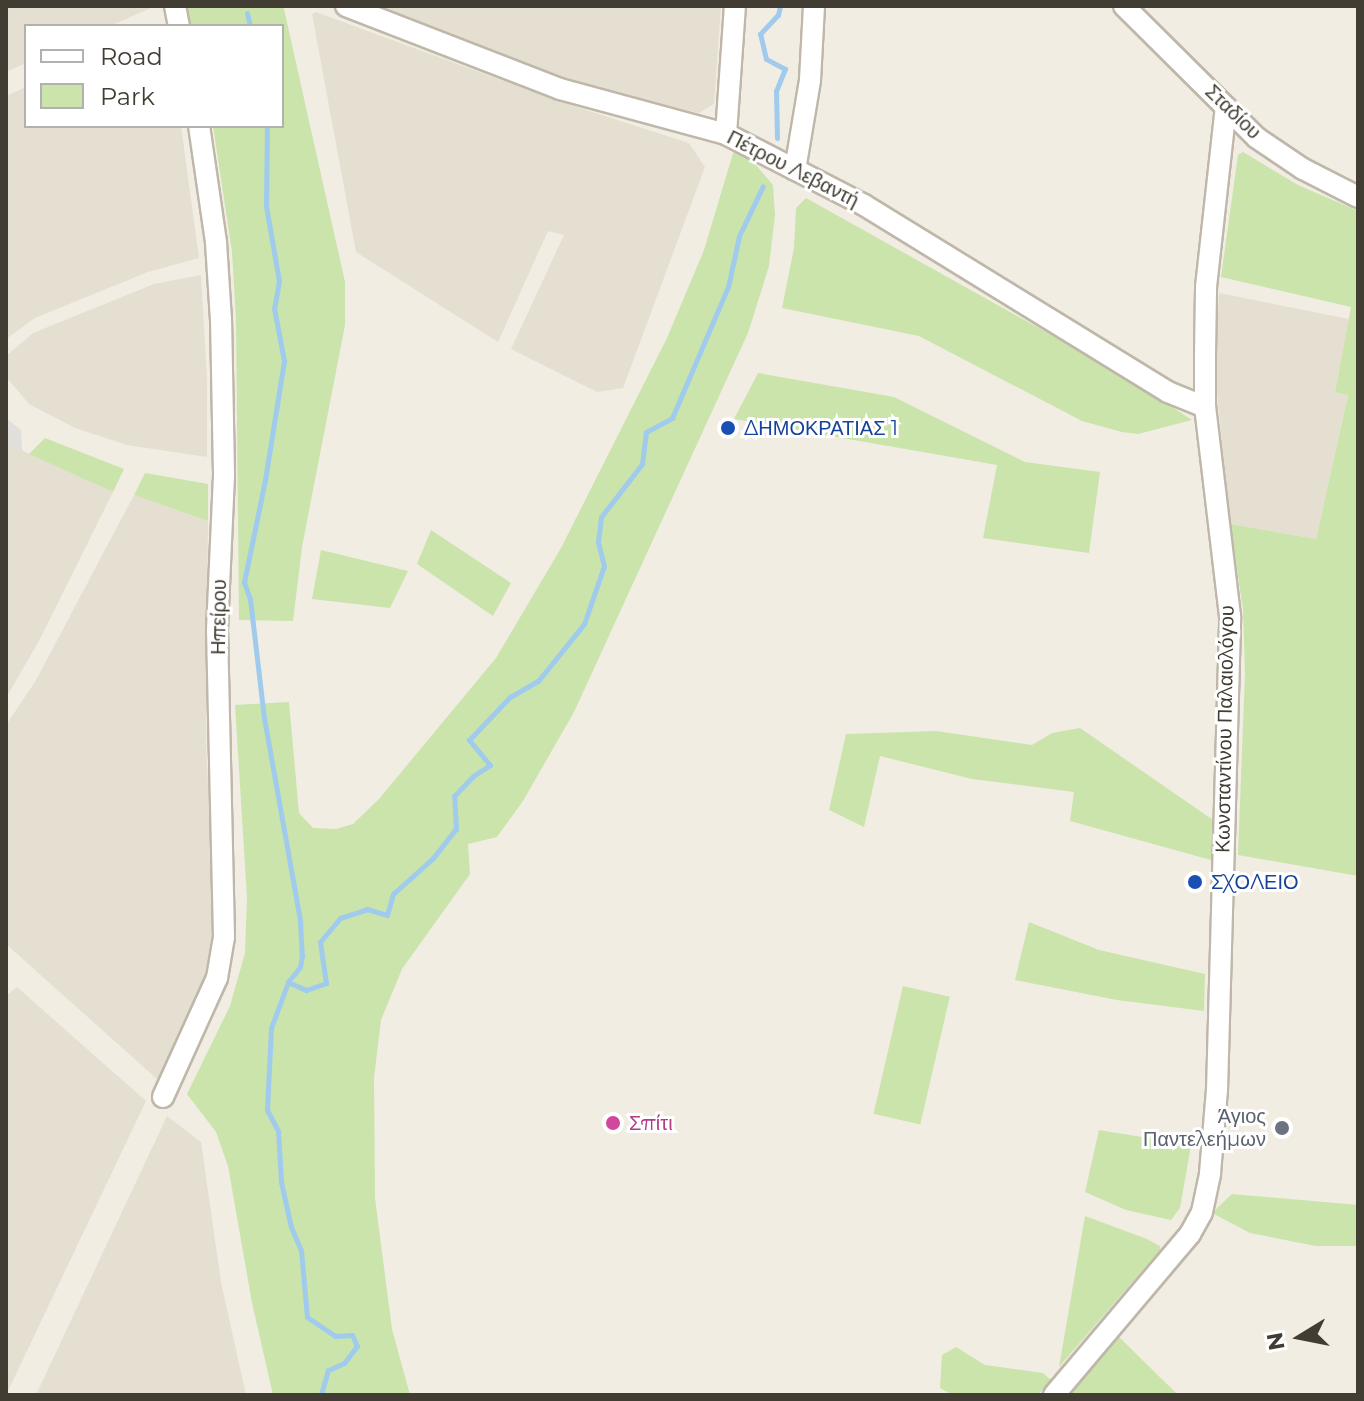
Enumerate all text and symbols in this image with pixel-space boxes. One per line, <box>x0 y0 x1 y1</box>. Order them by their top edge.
legend <box>24 24 284 128</box>
text: Road <box>100 42 163 71</box>
street label: Σταδίου <box>1200 80 1266 144</box>
text: Park <box>100 82 155 111</box>
street label: Πέτρου Λεβαντή <box>723 125 863 213</box>
place label: ΔΗΜΟΚΡΑΤΙΑΣ 1 <box>744 416 898 440</box>
marker: ΔΗΜΟΚΡΑΤΙΑΣ 1 <box>719 419 737 437</box>
street label: Ηπείρου <box>206 579 232 655</box>
street label: Κωνσταντίνου Παλαιολόγου <box>1211 605 1239 853</box>
place label: ΣΧΟΛΕΙΟ <box>1211 870 1299 894</box>
marker: ΣΧΟΛΕΙΟ <box>1186 873 1204 891</box>
place label: Άγιος Παντελεήμων <box>1143 1104 1266 1151</box>
place label: Σπίτι <box>629 1111 673 1135</box>
marker: Σπίτι <box>604 1114 622 1132</box>
marker: Άγιος Παντελεήμων <box>1273 1119 1291 1137</box>
north arrow <box>1260 1297 1340 1377</box>
text: N <box>1261 1330 1291 1352</box>

